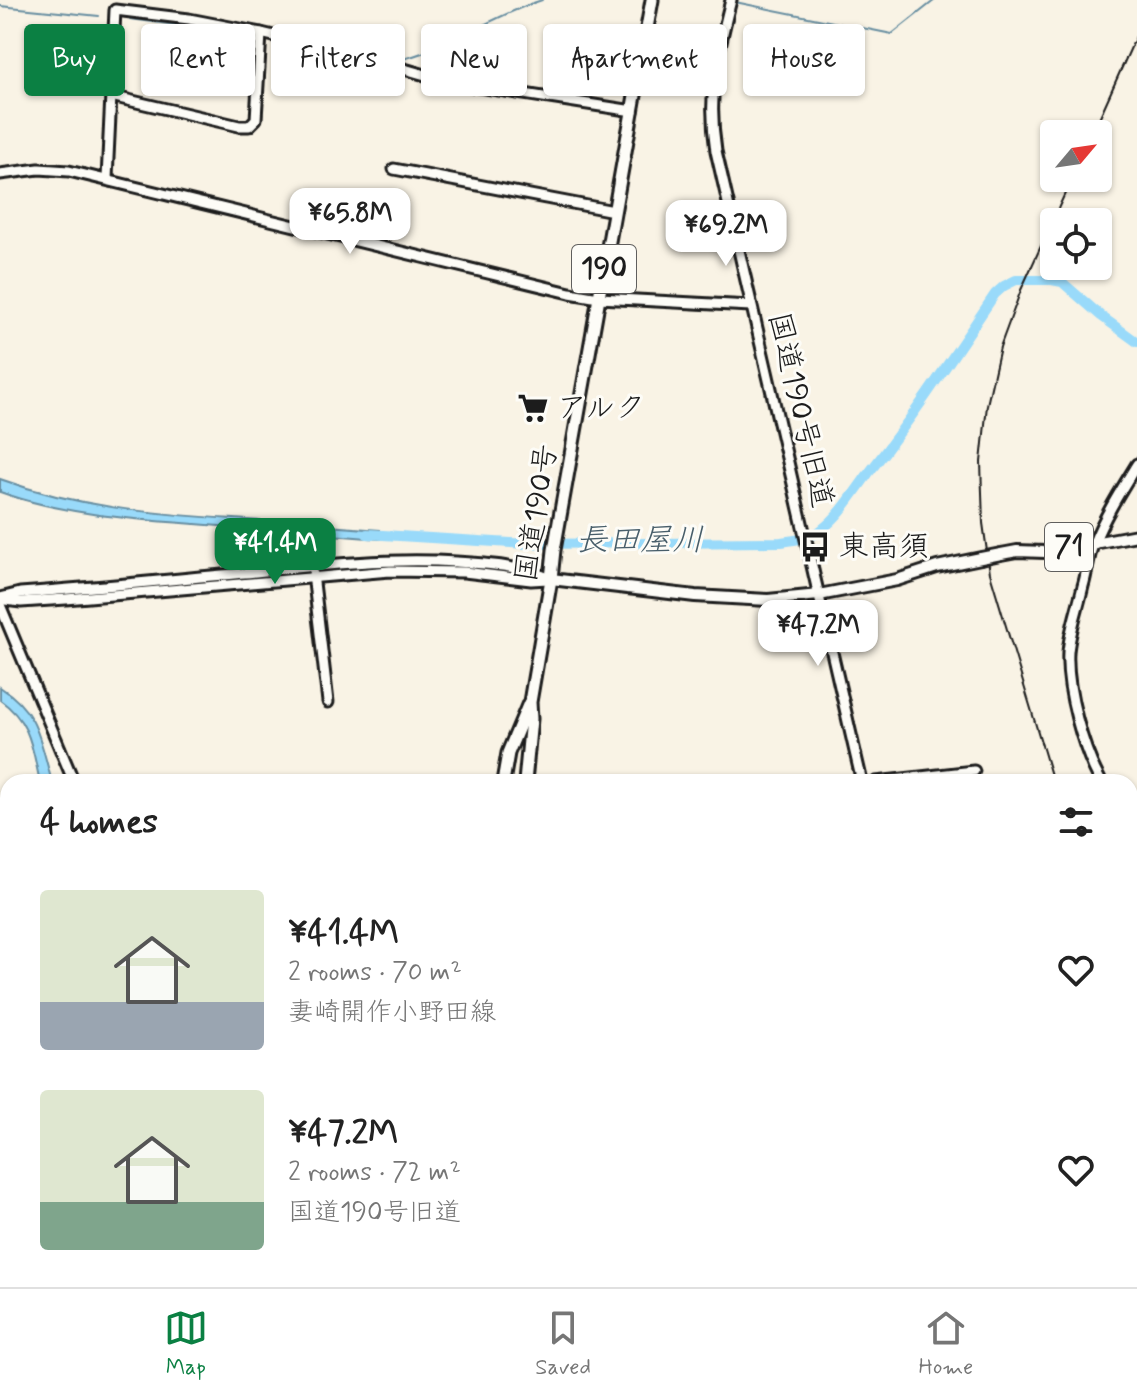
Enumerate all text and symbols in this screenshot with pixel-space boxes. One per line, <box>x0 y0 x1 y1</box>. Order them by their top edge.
chip: Buy <box>24 24 125 96</box>
chip: Rent <box>141 24 255 96</box>
chip: Filters <box>271 24 405 96</box>
chip: New <box>421 24 527 96</box>
chip: Apartment <box>543 24 727 96</box>
chip: House <box>743 24 865 96</box>
north arrow <box>1040 120 1112 192</box>
map controls <box>1040 120 1112 280</box>
pin: ¥65.8M <box>285 188 415 256</box>
text: ¥65.8M <box>307 197 393 231</box>
pin: ¥69.2M <box>661 200 791 268</box>
button: locate <box>1040 208 1112 280</box>
text: ¥69.2M <box>684 209 768 243</box>
road number: 190 <box>572 245 636 293</box>
street label: 国道190号旧道 <box>759 309 841 511</box>
place label: アルク <box>557 389 645 428</box>
supermarket icon: アルク <box>516 391 550 425</box>
street label: 国道190号 <box>507 441 567 585</box>
pin: ¥41.4M <box>210 518 340 586</box>
water label: 長田屋川 <box>576 520 704 562</box>
road number: 71 <box>1045 523 1093 571</box>
text: ¥41.4M <box>233 527 317 561</box>
place label: 東高須 <box>839 528 929 567</box>
bus stop icon: 東高須 <box>798 530 832 564</box>
pin: ¥47.2M <box>753 600 883 668</box>
text: ¥47.2M <box>776 609 860 643</box>
text: 4 homes <box>40 800 158 845</box>
icon: filters <box>1054 800 1098 844</box>
text: ¥41.4M <box>288 911 399 956</box>
icon: home <box>104 922 200 1018</box>
icon: heart <box>1054 948 1098 992</box>
text: 2 rooms · 70 m² <box>288 956 462 990</box>
text: 妻崎開作小野田線 <box>288 996 496 1030</box>
text: ¥47.2M <box>288 1111 398 1156</box>
icon: home <box>104 1122 200 1218</box>
icon: heart <box>1054 1148 1098 1192</box>
text: 2 rooms · 72 m² <box>288 1156 461 1190</box>
text: 国道190号旧道 <box>288 1196 461 1230</box>
tab: Map <box>164 1306 208 1382</box>
tab: Saved <box>535 1306 591 1382</box>
tab: Home <box>919 1306 973 1382</box>

